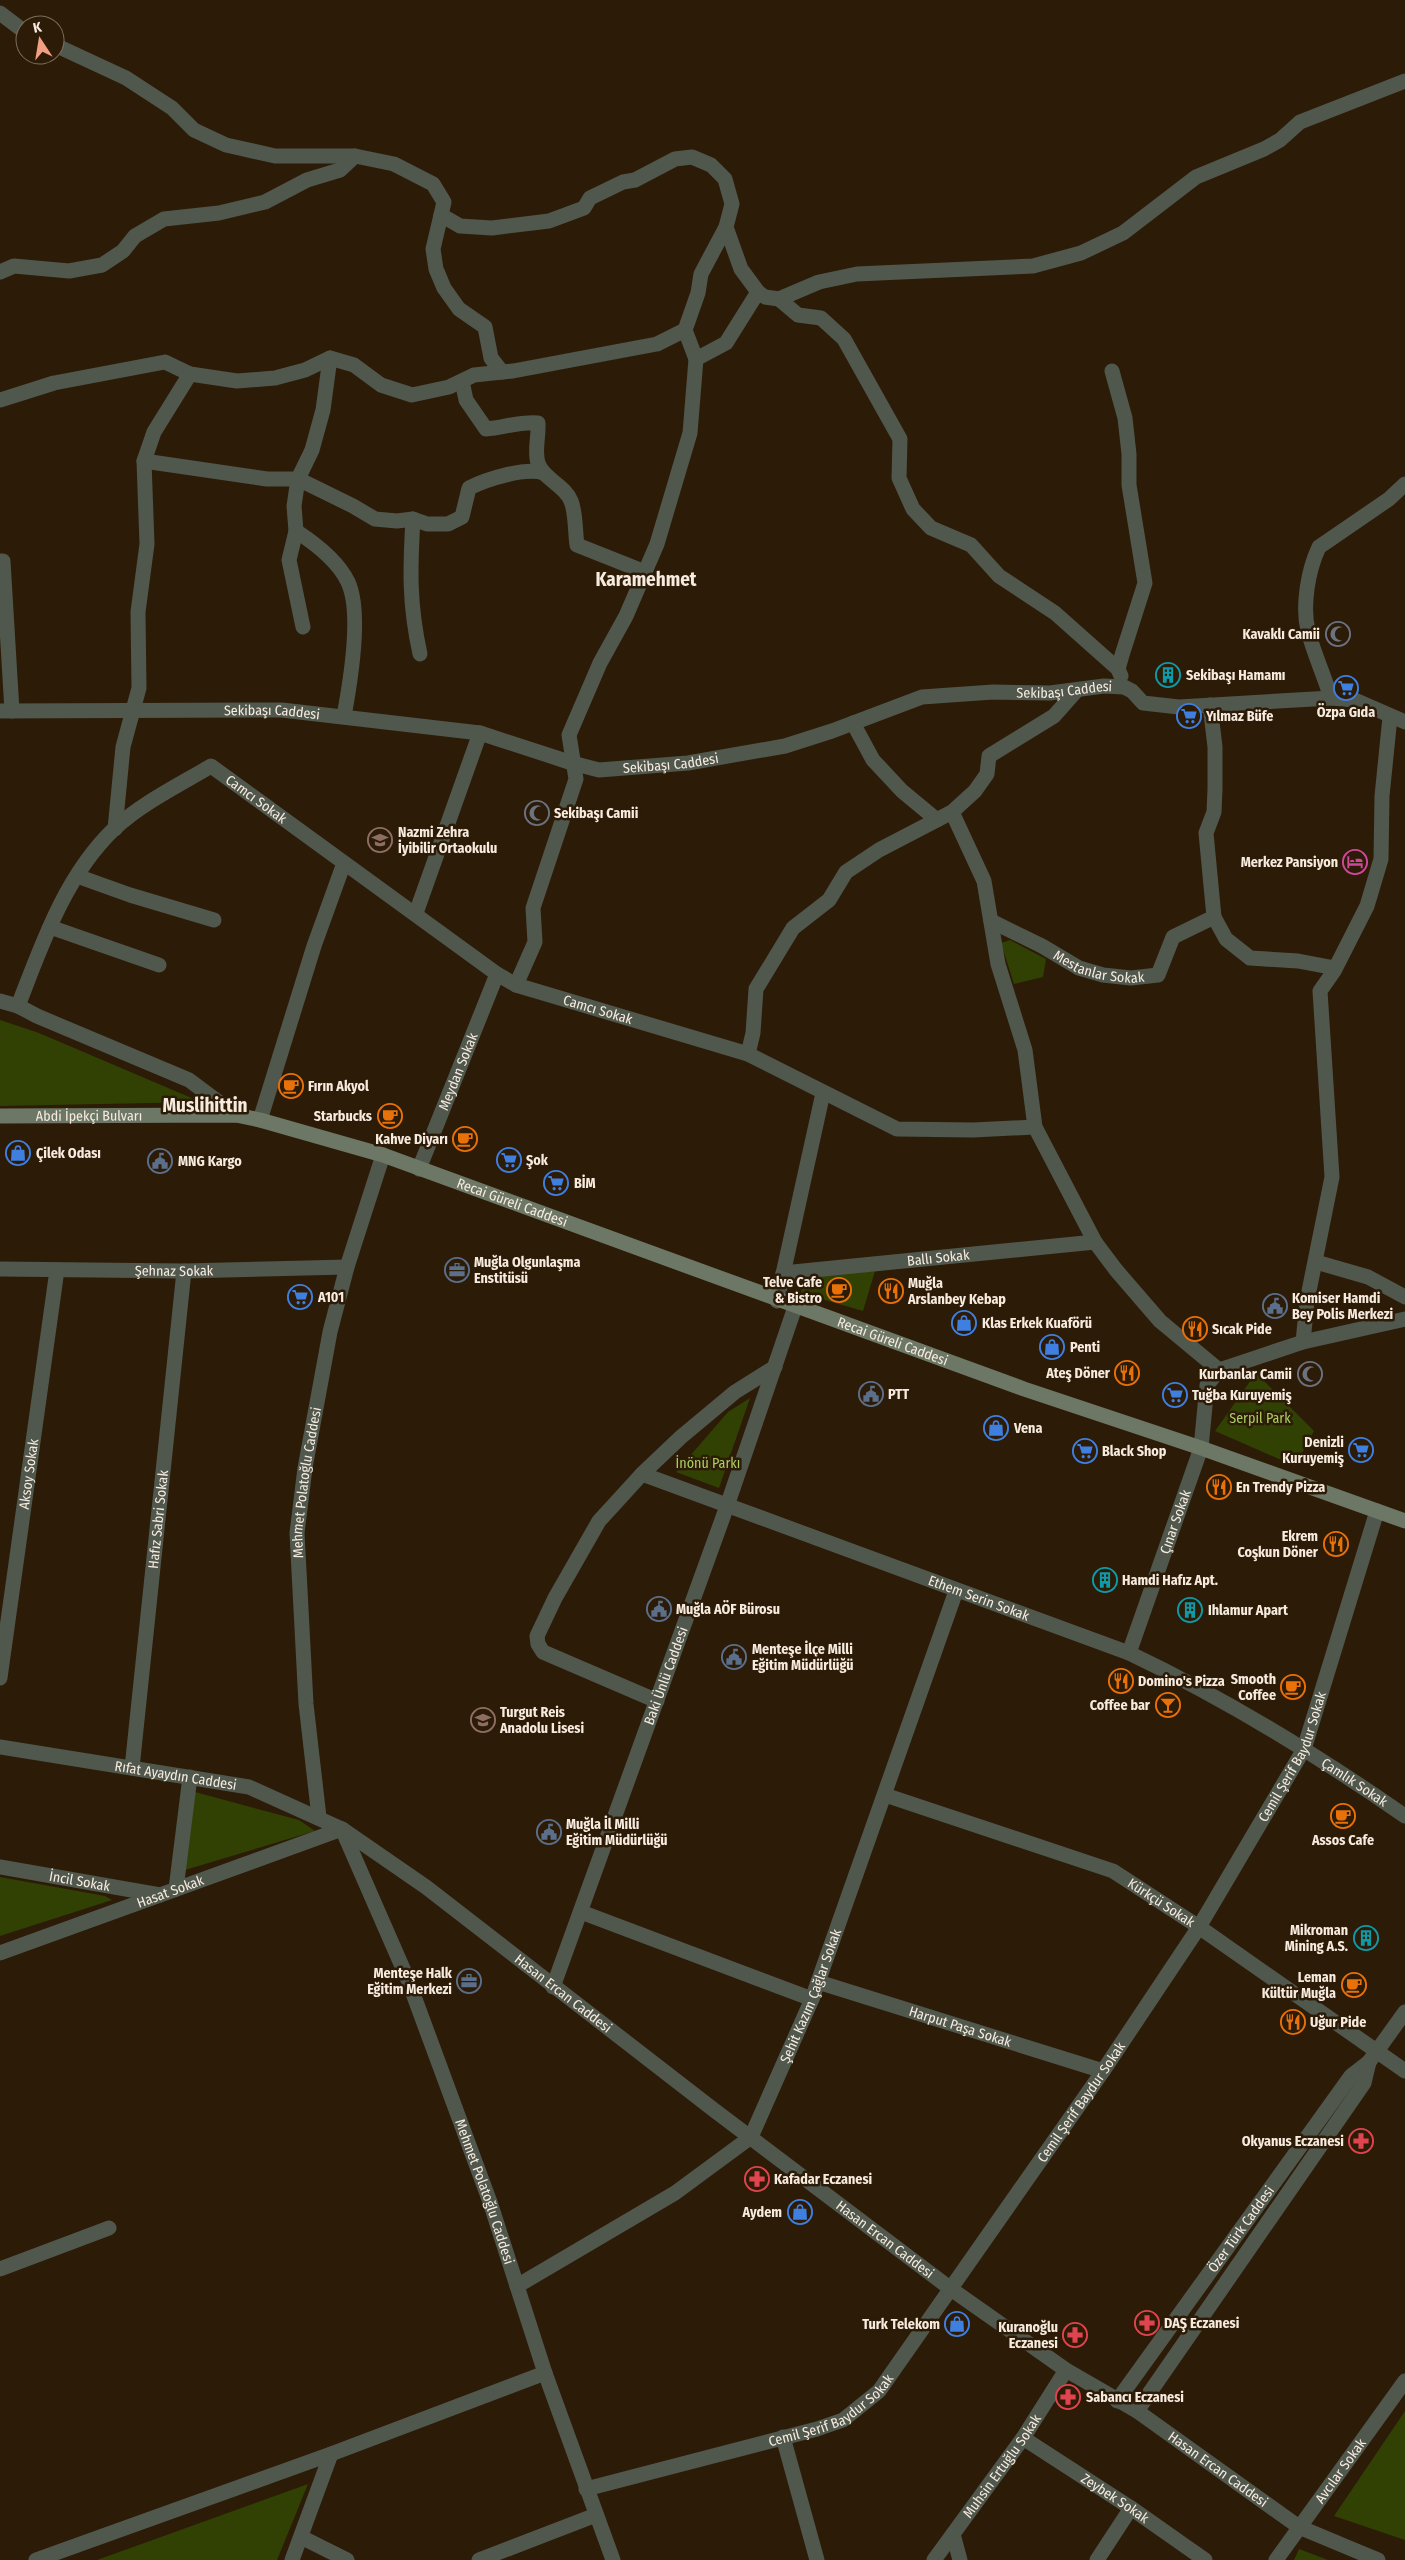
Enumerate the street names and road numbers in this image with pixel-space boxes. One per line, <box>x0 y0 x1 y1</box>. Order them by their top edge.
street label: Sekibaşı Caddesi <box>1016 677 1113 702</box>
street label: Sekibaşı Caddesi <box>224 702 321 723</box>
street label: Sekibaşı Caddesi <box>622 749 720 777</box>
street label: Camcı Sokak <box>222 771 291 827</box>
street label: Mestanlar Sokak <box>1051 946 1146 987</box>
street label: Camcı Sokak <box>561 991 635 1028</box>
street label: Meydan Sokak <box>435 1030 481 1113</box>
street label: Abdi İpekçi Bulvarı <box>36 1107 142 1124</box>
street label: Recai Güreli Caddesi <box>455 1174 570 1230</box>
street label: Ballı Sokak <box>906 1246 971 1269</box>
street label: Şehnaz Sokak <box>135 1262 214 1280</box>
street label: Recai Güreli Caddesi <box>835 1313 950 1369</box>
street label: Mehmet Polatoğlu Caddesi <box>288 1406 325 1559</box>
street label: Aksoy Sokak <box>15 1437 42 1510</box>
street label: Hafız Sabri Sokak <box>144 1469 172 1570</box>
street label: Çınar Sokak <box>1156 1487 1194 1556</box>
street label: Ethem Serin Sokak <box>926 1572 1032 1624</box>
street label: Baki Ünlü Caddesi <box>640 1624 691 1727</box>
street label: Cemil Şerif Baydur Sokak <box>1254 1689 1330 1825</box>
street label: Çamlık Sokak <box>1318 1754 1391 1810</box>
street label: Rıfat Ayaydın Caddesi <box>114 1757 238 1793</box>
street label: İncil Sokak <box>48 1867 112 1895</box>
street label: Hasat Sokak <box>134 1871 206 1911</box>
street label: Kürkçü Sokak <box>1125 1874 1198 1931</box>
street label: Şehit Kazım Çağlar Sokak <box>776 1926 845 2066</box>
street label: Hasan Ercan Caddesi <box>511 1950 615 2036</box>
street label: Harput Paşa Sokak <box>907 2002 1014 2051</box>
street label: Cemil Şerif Baydur Sokak <box>1033 2038 1129 2165</box>
street label: Mehmet Polatoğlu Caddesi <box>452 2117 518 2266</box>
street label: Özer Türk Caddesi <box>1203 2182 1278 2276</box>
street label: Hasan Ercan Caddesi <box>833 2197 937 2282</box>
street label: Cemil Şerif Baydur Sokak <box>767 2370 897 2450</box>
street label: Muhsin Ertuğlu Sokak <box>959 2411 1045 2521</box>
street label: Hasan Ercan Caddesi <box>1165 2428 1271 2510</box>
street label: Avcılar Sokak <box>1311 2435 1370 2507</box>
street label: Zeybek Sokak <box>1078 2470 1153 2527</box>

